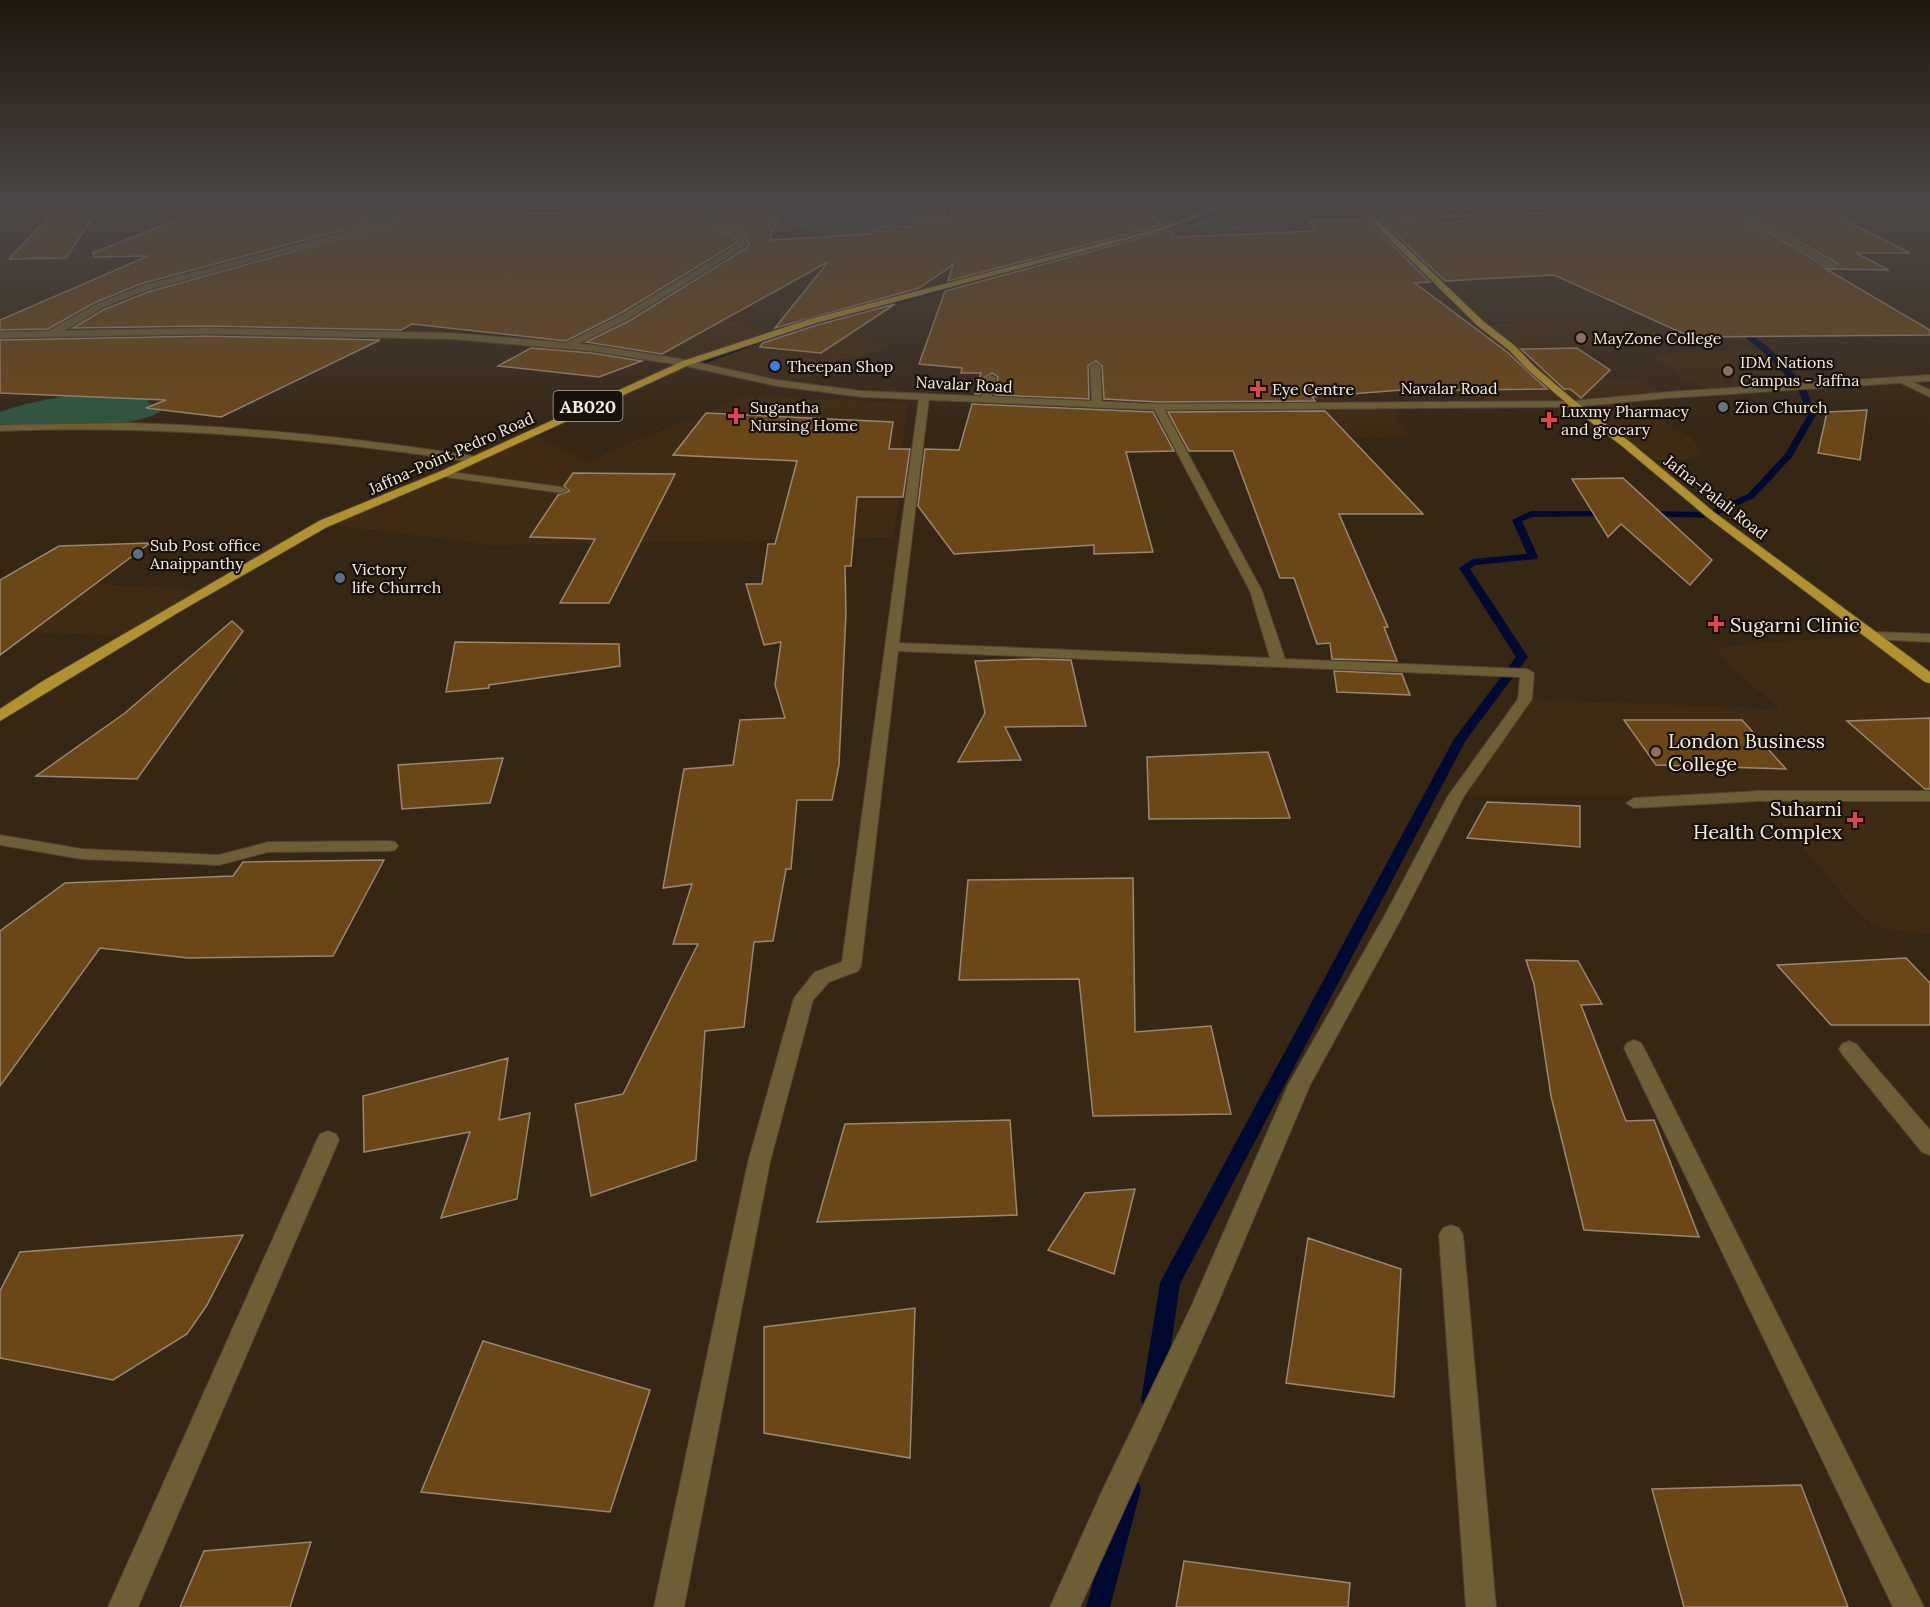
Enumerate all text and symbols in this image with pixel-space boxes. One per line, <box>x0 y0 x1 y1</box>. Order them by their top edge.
place label: MayZone College <box>1593 328 1722 348</box>
marker: MayZone College <box>1574 331 1588 345</box>
place label: IDM Nations Campus - Jaffna <box>1740 352 1859 390</box>
place label: Theepan Shop <box>787 356 893 376</box>
marker: Theepan Shop <box>768 359 782 373</box>
marker: IDM Nations Campus - Jaffna <box>1721 364 1735 378</box>
street label: Navalar Road <box>915 371 1013 397</box>
street label: Navalar Road <box>1400 378 1498 398</box>
place label: Eye Centre <box>1272 379 1354 399</box>
marker: Eye Centre <box>1249 380 1267 398</box>
road number: AB020 <box>554 391 622 421</box>
place label: Sugantha Nursing Home <box>750 397 858 435</box>
place label: Zion Church <box>1735 397 1828 417</box>
marker: Zion Church <box>1716 400 1730 414</box>
place label: Luxmy Pharmacy and grocary <box>1561 401 1689 439</box>
street label: Jaffna-Point Pedro Road <box>364 407 537 499</box>
marker: Sugantha Nursing Home <box>727 407 745 425</box>
marker: Luxmy Pharmacy and grocary <box>1542 413 1556 427</box>
street label: Jafna-Palali Road <box>1660 450 1772 544</box>
place label: Sub Post office Anaippanthy <box>149 535 261 573</box>
marker: Sub Post office Anaippanthy <box>131 547 145 561</box>
place label: Victory life Churrch <box>351 559 442 597</box>
marker: Victory life Churrch <box>333 571 347 585</box>
place label: Sugarni Clinic <box>1730 612 1860 637</box>
marker: Sugarni Clinic <box>1707 615 1725 633</box>
place label: London Business College <box>1668 728 1825 776</box>
marker: London Business College <box>1649 745 1663 759</box>
place label: Suharni Health Complex <box>1693 796 1842 844</box>
marker: Suharni Health Complex <box>1846 811 1864 829</box>

